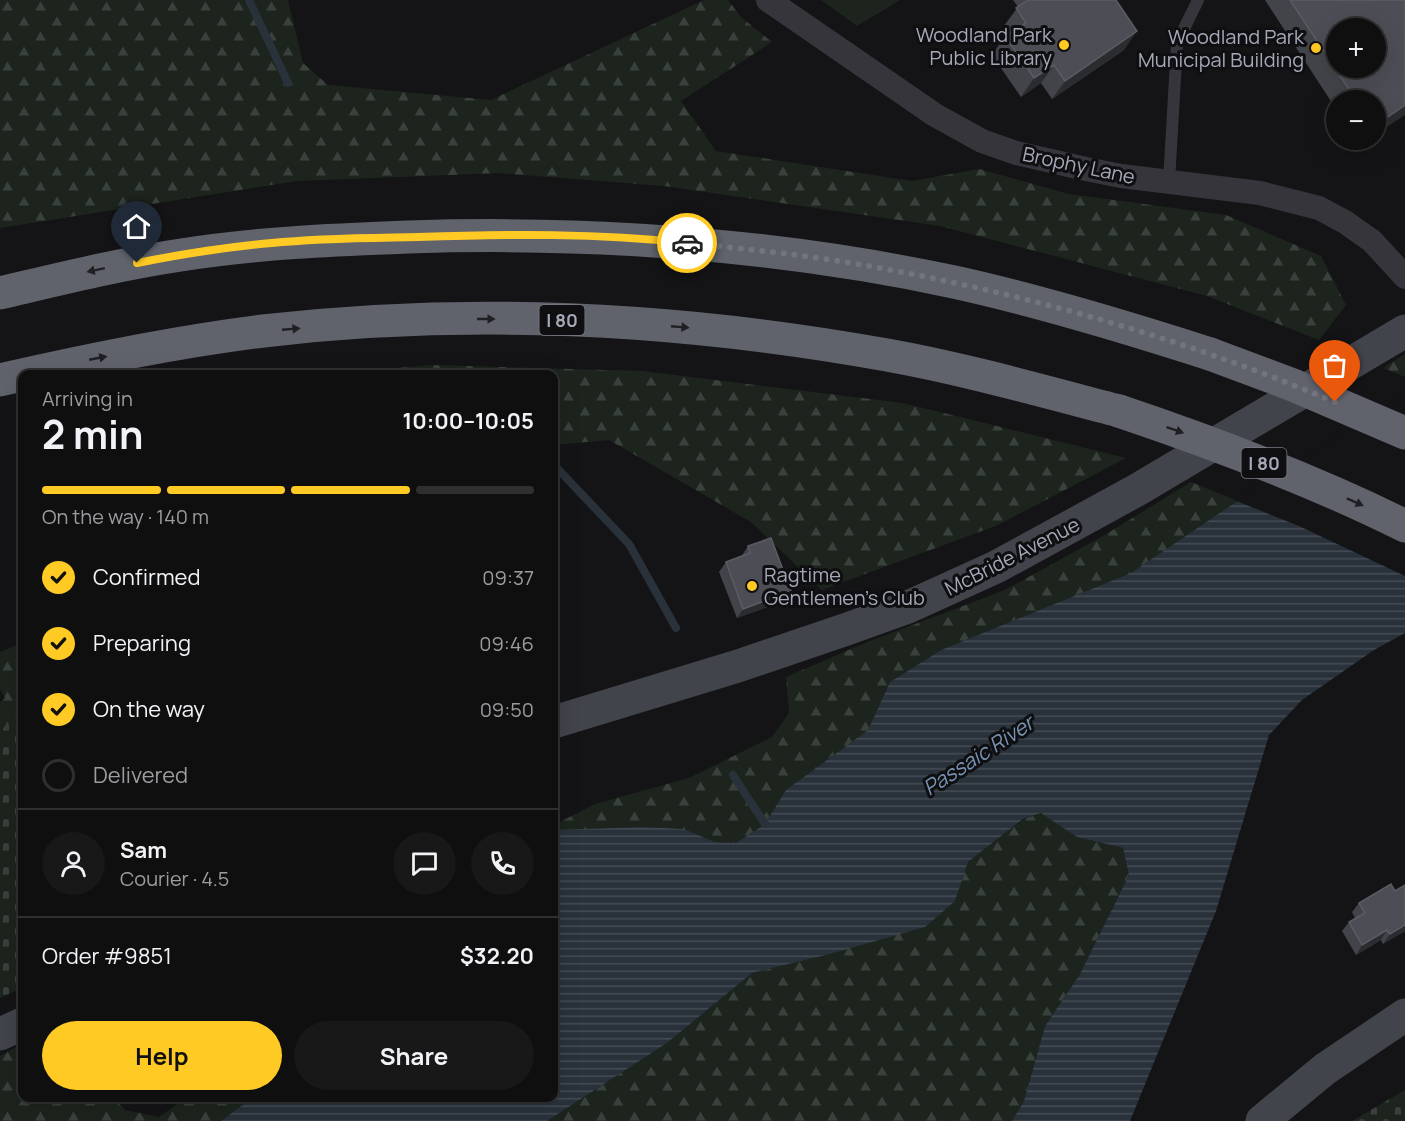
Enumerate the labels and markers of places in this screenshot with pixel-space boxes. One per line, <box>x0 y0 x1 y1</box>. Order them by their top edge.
place label: Woodland Park Public Library <box>916 21 1053 71</box>
place label: Woodland Park Municipal Building <box>1138 23 1305 73</box>
marker: Woodland Park Public Library <box>1057 38 1071 52</box>
marker: Woodland Park Municipal Building <box>1309 41 1323 55</box>
pin <box>111 201 162 263</box>
pin <box>1309 340 1360 402</box>
place label: Ragtime Gentlemen's Club <box>764 561 925 611</box>
marker: Ragtime Gentlemen's Club <box>745 579 759 593</box>

